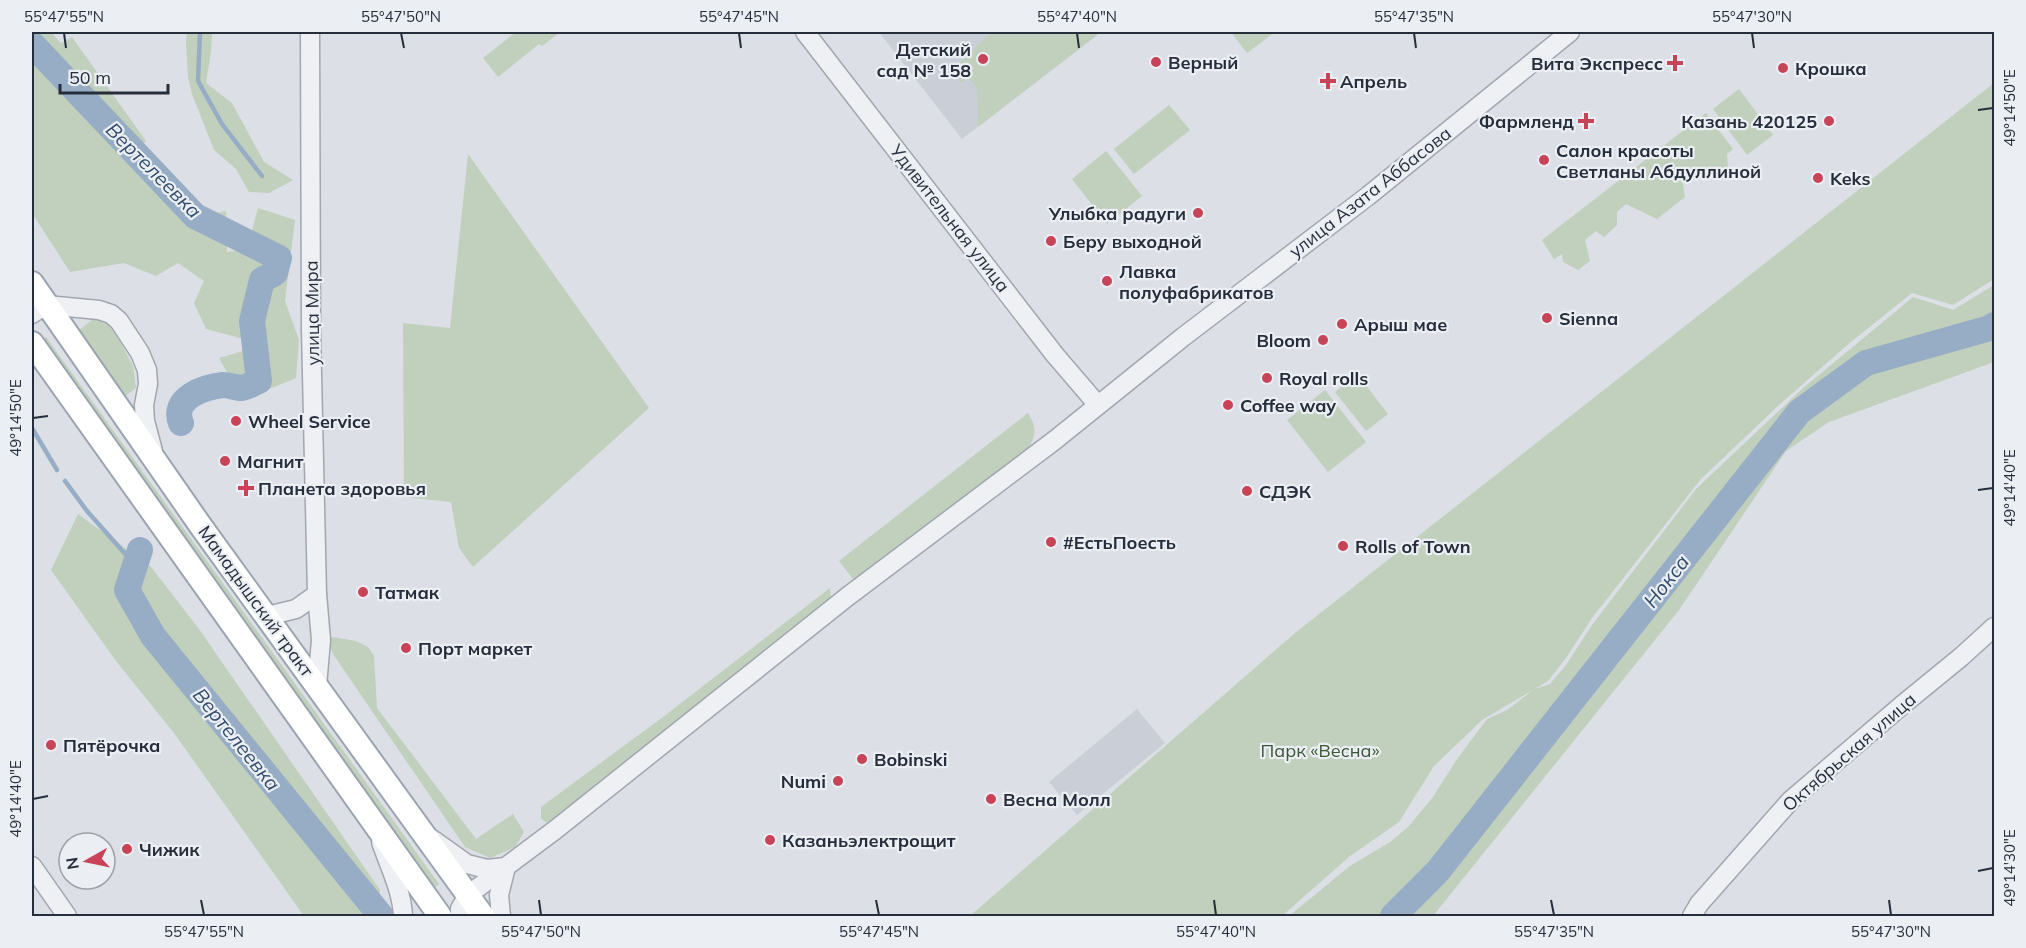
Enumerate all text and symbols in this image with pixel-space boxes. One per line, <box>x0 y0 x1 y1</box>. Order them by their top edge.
text: 55°47'55"N <box>24 7 104 26</box>
text: 55°47'50"N <box>361 7 441 26</box>
text: 55°47'45"N <box>699 7 779 26</box>
text: 55°47'40"N <box>1037 7 1117 26</box>
text: 55°47'35"N <box>1374 7 1454 26</box>
text: 55°47'30"N <box>1712 7 1792 26</box>
place label: Детский сад № 158 <box>877 38 971 82</box>
place label: Верный <box>1168 51 1238 74</box>
marker: Детский сад № 158 <box>976 52 990 66</box>
place label: Вита Экспресс <box>1531 52 1663 75</box>
marker: Верный <box>1149 55 1163 69</box>
marker: Вита Экспресс <box>1668 56 1682 70</box>
scale bar <box>60 57 168 95</box>
place label: Крошка <box>1795 57 1867 80</box>
marker: Крошка <box>1776 61 1790 75</box>
text: 50 m <box>69 66 111 89</box>
text: 49°14'50"E <box>2000 69 2019 147</box>
place label: Апрель <box>1340 70 1407 93</box>
marker: Апрель <box>1321 74 1335 88</box>
place label: Фармленд <box>1479 110 1575 133</box>
place label: Казань 420125 <box>1681 110 1817 133</box>
marker: Фармленд <box>1579 114 1593 128</box>
marker: Казань 420125 <box>1822 114 1836 128</box>
water label: Вертелеевка <box>101 117 207 223</box>
street label: улица Азата Аббасова <box>1284 121 1456 263</box>
street label: Удивительная улица <box>884 139 1015 297</box>
place label: Салон красоты Светланы Абдуллиной <box>1556 139 1761 183</box>
marker: Салон красоты Светланы Абдуллиной <box>1537 153 1551 167</box>
place label: Keks <box>1830 167 1870 190</box>
marker: Keks <box>1811 171 1825 185</box>
place label: Улыбка радуги <box>1048 202 1186 225</box>
marker: Улыбка радуги <box>1191 206 1205 220</box>
place label: Беру выходной <box>1063 230 1202 253</box>
marker: Беру выходной <box>1044 234 1058 248</box>
street label: улица Мира <box>300 260 324 366</box>
place label: Лавка полуфабрикатов <box>1119 260 1274 304</box>
marker: Лавка полуфабрикатов <box>1100 274 1114 288</box>
place label: Sienna <box>1559 307 1618 330</box>
marker: Sienna <box>1540 311 1554 325</box>
place label: Арыш мае <box>1354 313 1447 336</box>
marker: Арыш мае <box>1335 317 1349 331</box>
place label: Bloom <box>1256 329 1311 352</box>
marker: Bloom <box>1316 333 1330 347</box>
place label: Royal rolls <box>1279 367 1368 390</box>
marker: Royal rolls <box>1260 371 1274 385</box>
text: 49°14'50"E <box>6 379 25 457</box>
place label: Coffee way <box>1240 394 1336 417</box>
marker: Coffee way <box>1221 398 1235 412</box>
place label: Wheel Service <box>248 410 371 433</box>
marker: Wheel Service <box>229 414 243 428</box>
text: 49°14'40"E <box>2000 449 2019 527</box>
place label: Магнит <box>237 450 304 473</box>
marker: Магнит <box>218 454 232 468</box>
place label: Планета здоровья <box>258 477 426 500</box>
place label: СДЭК <box>1259 480 1312 503</box>
marker: Планета здоровья <box>239 481 253 495</box>
marker: СДЭК <box>1240 484 1254 498</box>
street label: Мамадышский тракт <box>193 521 319 682</box>
place label: #ЕстьПоесть <box>1063 531 1176 554</box>
marker: #ЕстьПоесть <box>1044 535 1058 549</box>
place label: Rolls of Town <box>1355 535 1471 558</box>
marker: Rolls of Town <box>1336 539 1350 553</box>
water label: Нокса <box>1638 550 1694 612</box>
place label: Татмак <box>375 581 440 604</box>
marker: Татмак <box>356 585 370 599</box>
place label: Порт маркет <box>418 637 533 660</box>
marker: Порт маркет <box>399 641 413 655</box>
water label: Вертелеевка <box>188 683 286 795</box>
street label: Октябрьская улица <box>1777 688 1921 816</box>
place label: Пятёрочка <box>63 734 160 757</box>
marker: Пятёрочка <box>44 738 58 752</box>
park label: Парк «Весна» <box>1260 739 1380 762</box>
place label: Bobinski <box>874 748 947 771</box>
marker: Bobinski <box>855 752 869 766</box>
text: 49°14'40"E <box>6 760 25 838</box>
place label: Numi <box>781 770 826 793</box>
marker: Numi <box>831 774 845 788</box>
place label: Весна Молл <box>1003 788 1111 811</box>
marker: Весна Молл <box>984 792 998 806</box>
place label: Казаньэлектрощит <box>782 829 956 852</box>
text: 49°14'30"E <box>2000 829 2019 907</box>
north arrow <box>57 831 117 891</box>
marker: Казаньэлектрощит <box>763 833 777 847</box>
place label: Чижик <box>139 838 200 861</box>
marker: Чижик <box>120 842 134 856</box>
text: N <box>61 856 83 871</box>
text: 55°47'55"N <box>164 922 244 941</box>
text: 55°47'50"N <box>501 922 581 941</box>
text: 55°47'45"N <box>839 922 919 941</box>
text: 55°47'40"N <box>1176 922 1256 941</box>
text: 55°47'35"N <box>1514 922 1594 941</box>
text: 55°47'30"N <box>1851 922 1931 941</box>

